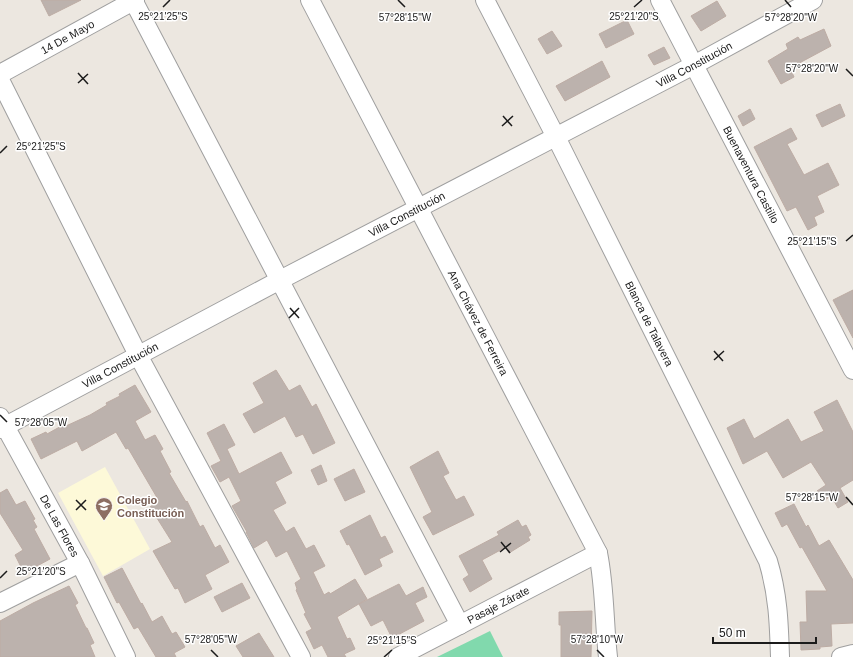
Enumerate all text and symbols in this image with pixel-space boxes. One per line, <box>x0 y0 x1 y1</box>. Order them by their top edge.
text: 25°21'25"S <box>138 11 188 22</box>
text: 25°21'20"S <box>609 11 659 22</box>
text: 57°28'15"W <box>379 12 432 23</box>
text: 57°28'20"W <box>765 12 818 23</box>
street label: 14 De Mayo <box>39 17 96 57</box>
street label: Villa Constitución <box>654 39 734 90</box>
text: 57°28'20"W <box>786 63 839 74</box>
street label: Buenaventura Castillo <box>721 124 781 225</box>
text: 25°21'25"S <box>16 141 66 152</box>
street label: Villa Constitución <box>367 189 447 239</box>
text: 25°21'15"S <box>787 236 837 247</box>
street label: Ana Chávez de Ferreira <box>446 268 511 378</box>
street label: Blanca de Talavera <box>623 279 676 369</box>
street label: Villa Constitución <box>80 340 160 390</box>
text: 57°28'05"W <box>15 417 68 428</box>
text: 57°28'15"W <box>786 492 839 503</box>
street label: De Las Flores <box>38 493 82 559</box>
place label: Colegio Constitución <box>117 494 184 519</box>
school or university icon: Colegio Constitución <box>94 496 114 521</box>
text: 25°21'20"S <box>16 566 66 577</box>
street label: Pasaje Zárate <box>465 584 531 626</box>
scale bar <box>713 619 816 645</box>
text: 50 m <box>719 626 746 640</box>
text: 57°28'05"W <box>185 634 238 645</box>
text: 57°28'10"W <box>571 634 624 645</box>
text: 25°21'15"S <box>367 635 417 646</box>

